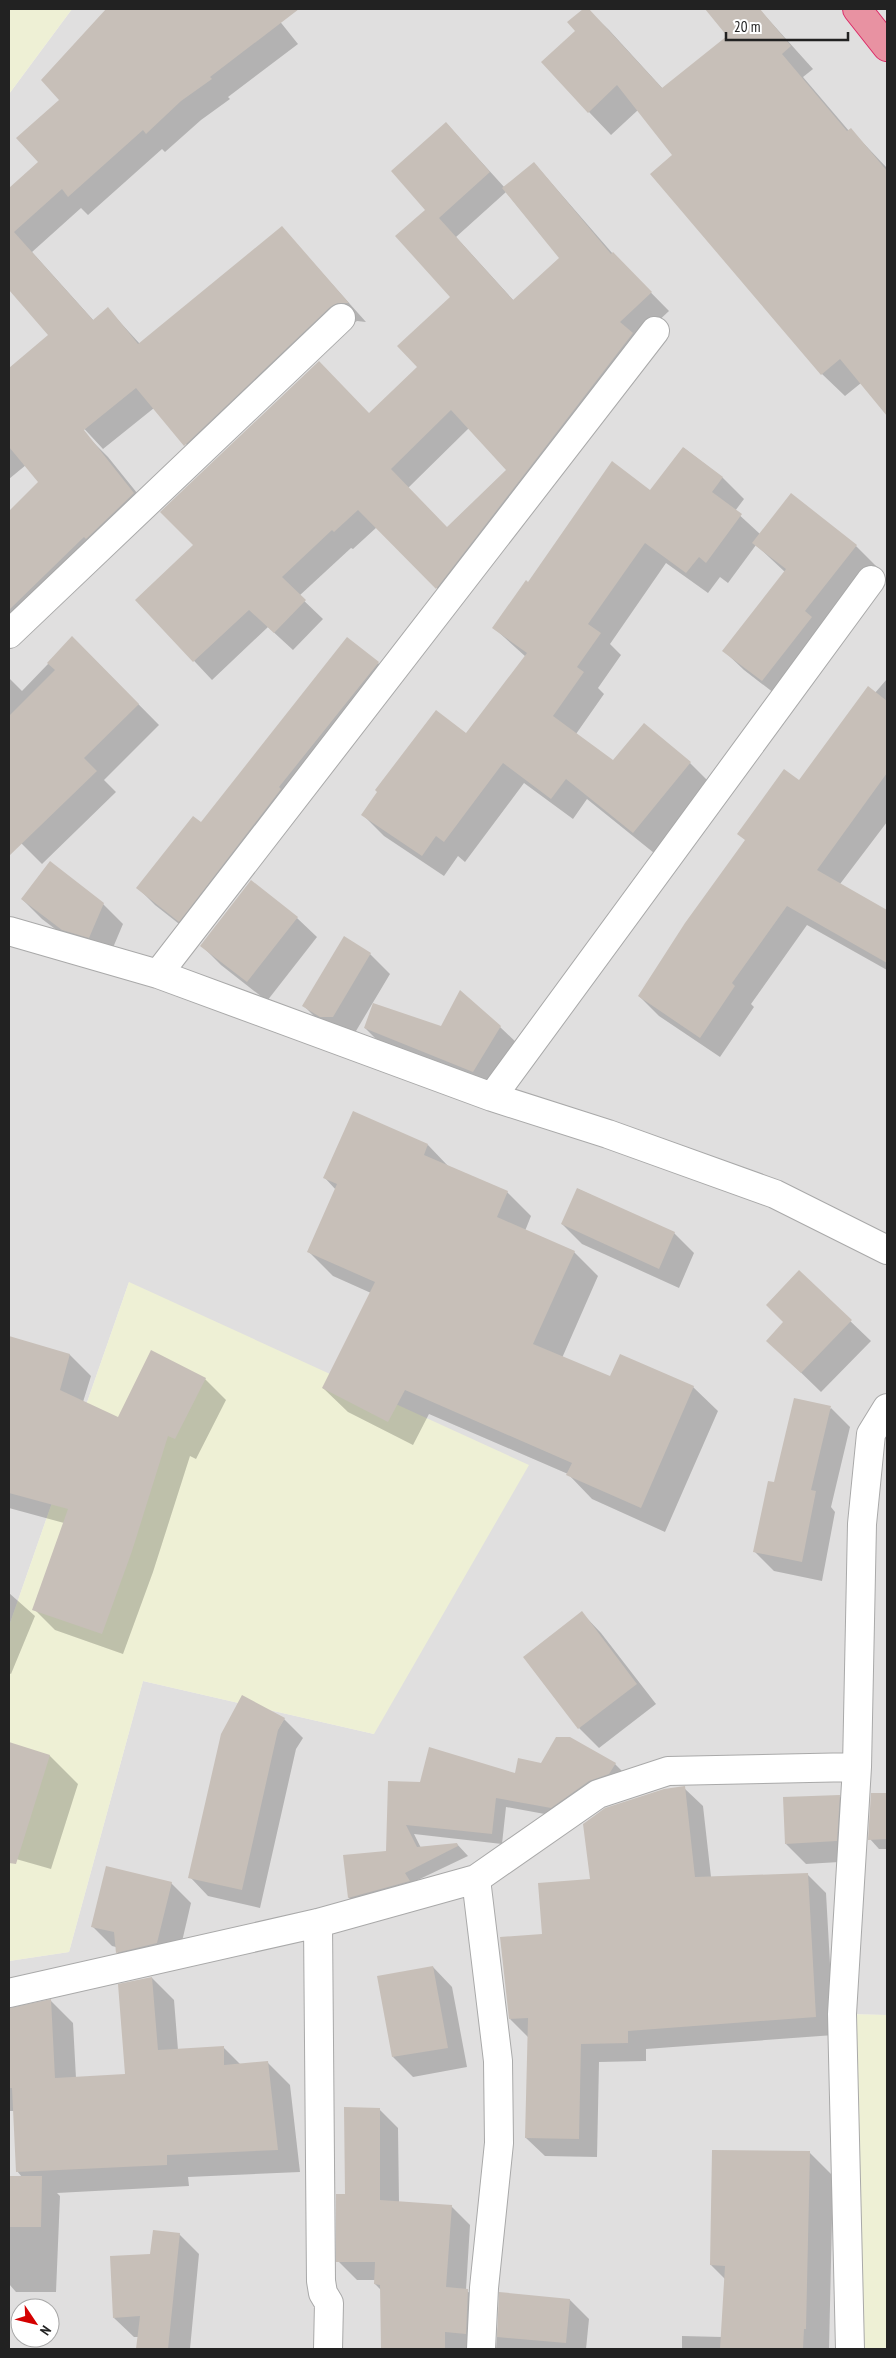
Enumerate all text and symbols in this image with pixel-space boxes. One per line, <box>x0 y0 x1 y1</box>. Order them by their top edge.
scale bar <box>726 10 848 42</box>
text: 20 m <box>734 17 760 36</box>
north arrow <box>10 2298 60 2348</box>
text: N <box>36 2322 55 2339</box>

